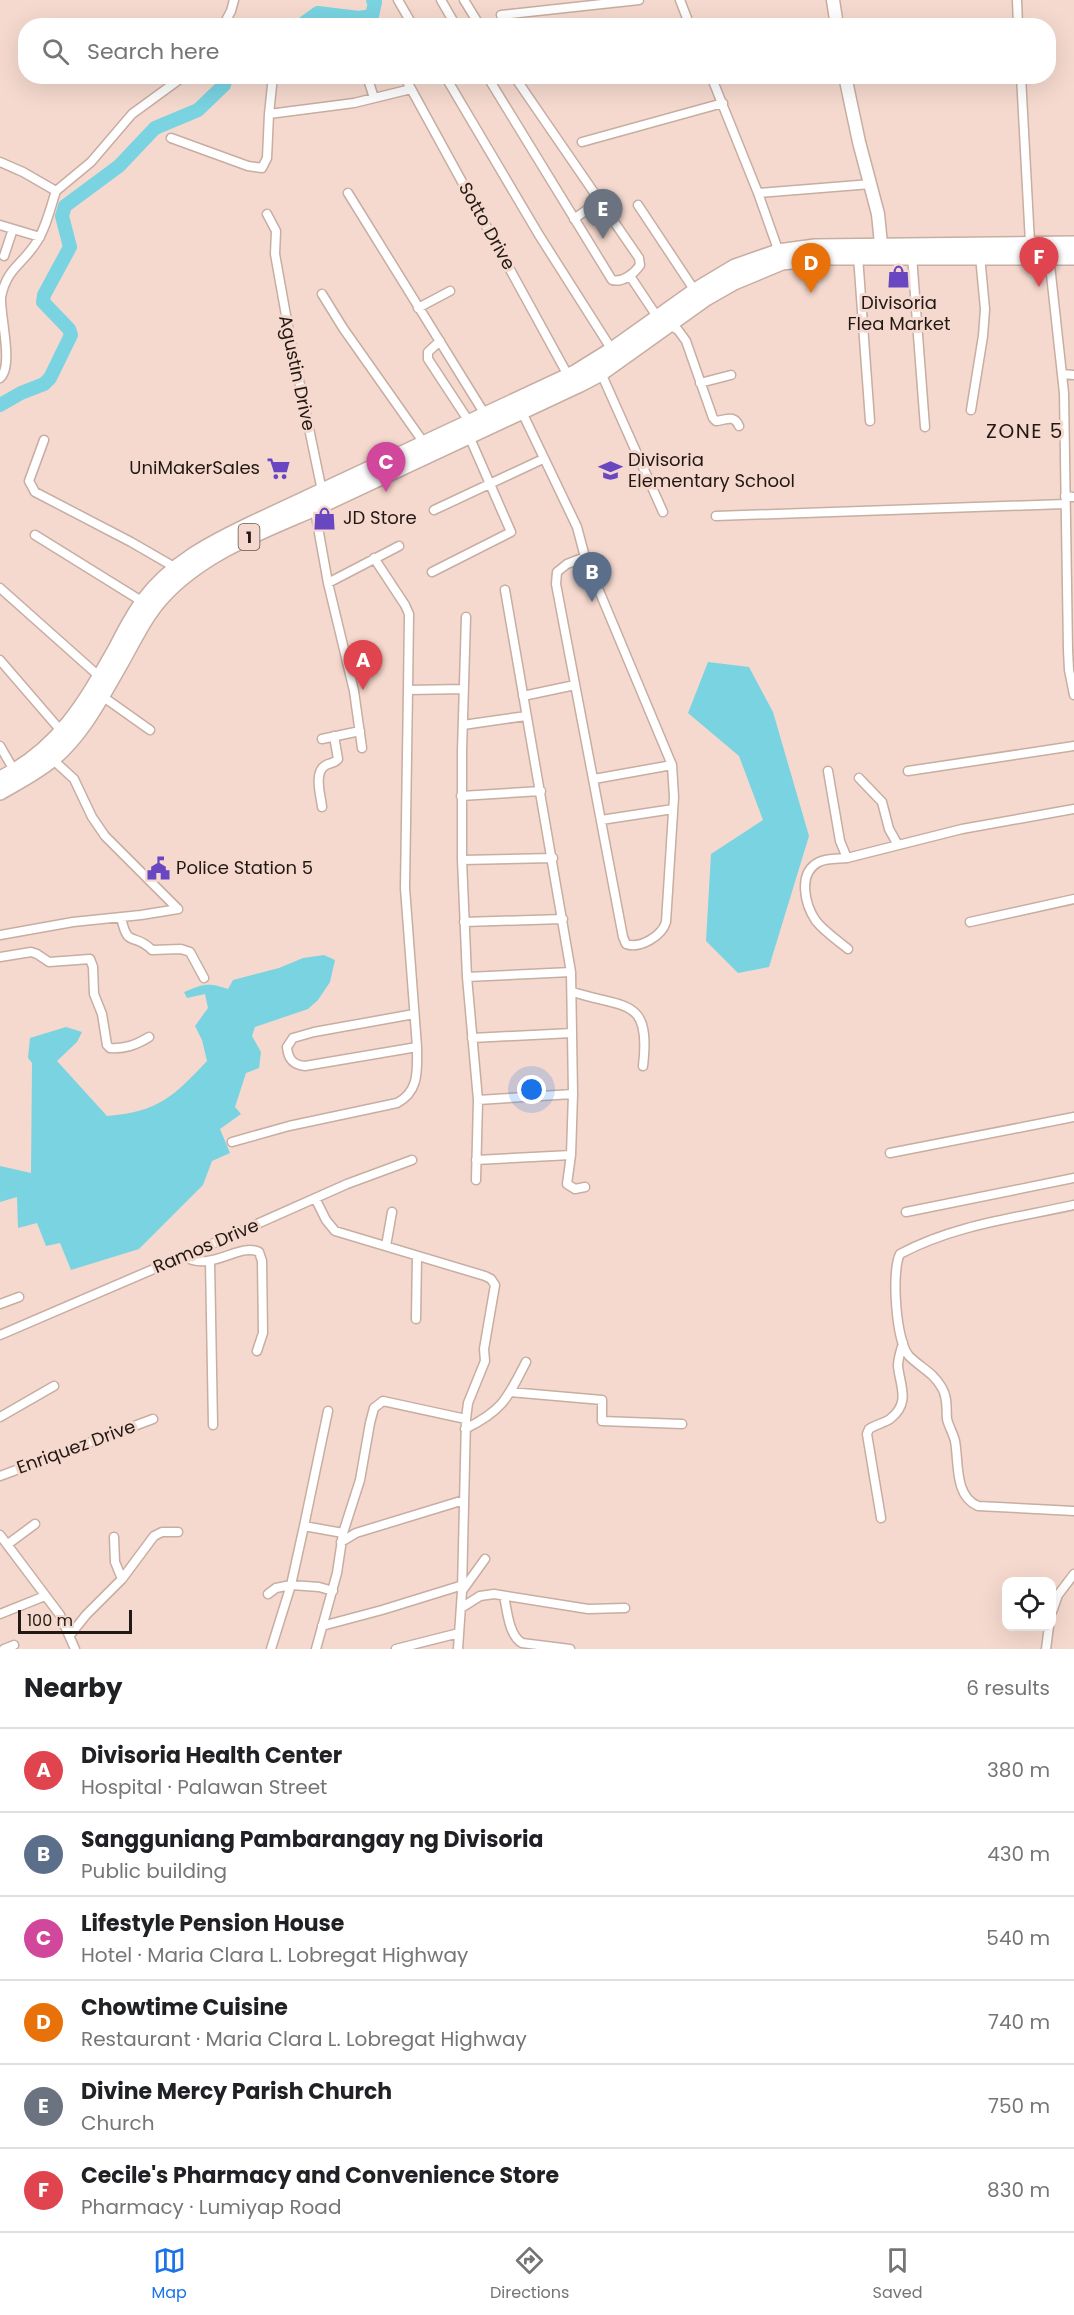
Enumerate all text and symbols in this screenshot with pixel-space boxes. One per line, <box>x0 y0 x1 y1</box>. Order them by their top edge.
search box <box>18 18 1056 84</box>
icon: search <box>39 35 72 68</box>
text: Search here <box>87 36 220 67</box>
street label: Sotto Drive <box>453 177 522 274</box>
pin: E <box>584 190 622 239</box>
pin: F <box>1020 238 1058 287</box>
pin: D <box>792 244 830 293</box>
shop icon: Divisoria Flea Market <box>886 264 912 290</box>
place label: Divisoria Flea Market <box>848 290 951 336</box>
street label: Agustin Drive <box>273 313 322 433</box>
district label: ZONE 5 <box>986 417 1064 445</box>
pin: C <box>366 442 406 492</box>
place label: Divisoria Elementary School <box>628 447 795 493</box>
place label: UniMakerSales <box>129 455 260 480</box>
supermarket icon: UniMakerSales <box>265 455 291 481</box>
school or university icon: Divisoria Elementary School <box>597 457 623 483</box>
shop icon: JD Store <box>312 505 338 531</box>
place label: JD Store <box>343 505 417 530</box>
road number: 1 <box>238 524 260 550</box>
pin: B <box>572 552 612 602</box>
pin: A <box>344 640 382 690</box>
public building icon: Police Station 5 <box>145 855 171 881</box>
place label: Police Station 5 <box>176 855 313 880</box>
your location <box>517 1075 546 1104</box>
street label: Ramos Drive <box>149 1212 262 1279</box>
street label: Enriquez Drive <box>13 1413 139 1480</box>
map controls <box>1002 1577 1056 1631</box>
button: locate <box>1002 1577 1056 1631</box>
scale bar <box>18 1607 132 1634</box>
text: 100 m <box>27 1609 73 1632</box>
text: Nearby <box>24 1670 122 1706</box>
text: 6 results <box>966 1674 1050 1702</box>
text: Divisoria Health Center <box>81 1740 342 1771</box>
text: A <box>36 1756 51 1784</box>
text: 380 m <box>987 1756 1050 1784</box>
text: Hospital · Palawan Street <box>81 1773 327 1801</box>
text: Sangguniang Pambarangay ng Divisoria <box>81 1824 543 1855</box>
text: B <box>37 1840 50 1868</box>
text: 430 m <box>987 1840 1050 1868</box>
text: Public building <box>81 1857 227 1885</box>
text: Lifestyle Pension House <box>81 1908 344 1939</box>
text: C <box>36 1924 51 1952</box>
text: 540 m <box>986 1924 1050 1952</box>
text: Hotel · Maria Clara L. Lobregat Highway <box>81 1941 468 1969</box>
text: Chowtime Cuisine <box>81 1992 288 2023</box>
text: D <box>36 2008 51 2036</box>
text: 740 m <box>988 2008 1050 2036</box>
text: Restaurant · Maria Clara L. Lobregat Highway <box>81 2025 527 2053</box>
text: Divine Mercy Parish Church <box>81 2076 392 2107</box>
text: E <box>38 2092 49 2120</box>
text: 750 m <box>988 2092 1050 2120</box>
text: Church <box>81 2109 154 2137</box>
text: Cecile's Pharmacy and Convenience Store <box>81 2160 559 2191</box>
text: F <box>38 2176 49 2204</box>
text: 830 m <box>987 2176 1050 2204</box>
text: Pharmacy · Lumiyap Road <box>81 2193 341 2221</box>
tab: Map <box>152 2244 187 2305</box>
tab: Directions <box>490 2244 569 2305</box>
tab: Saved <box>873 2244 922 2305</box>

